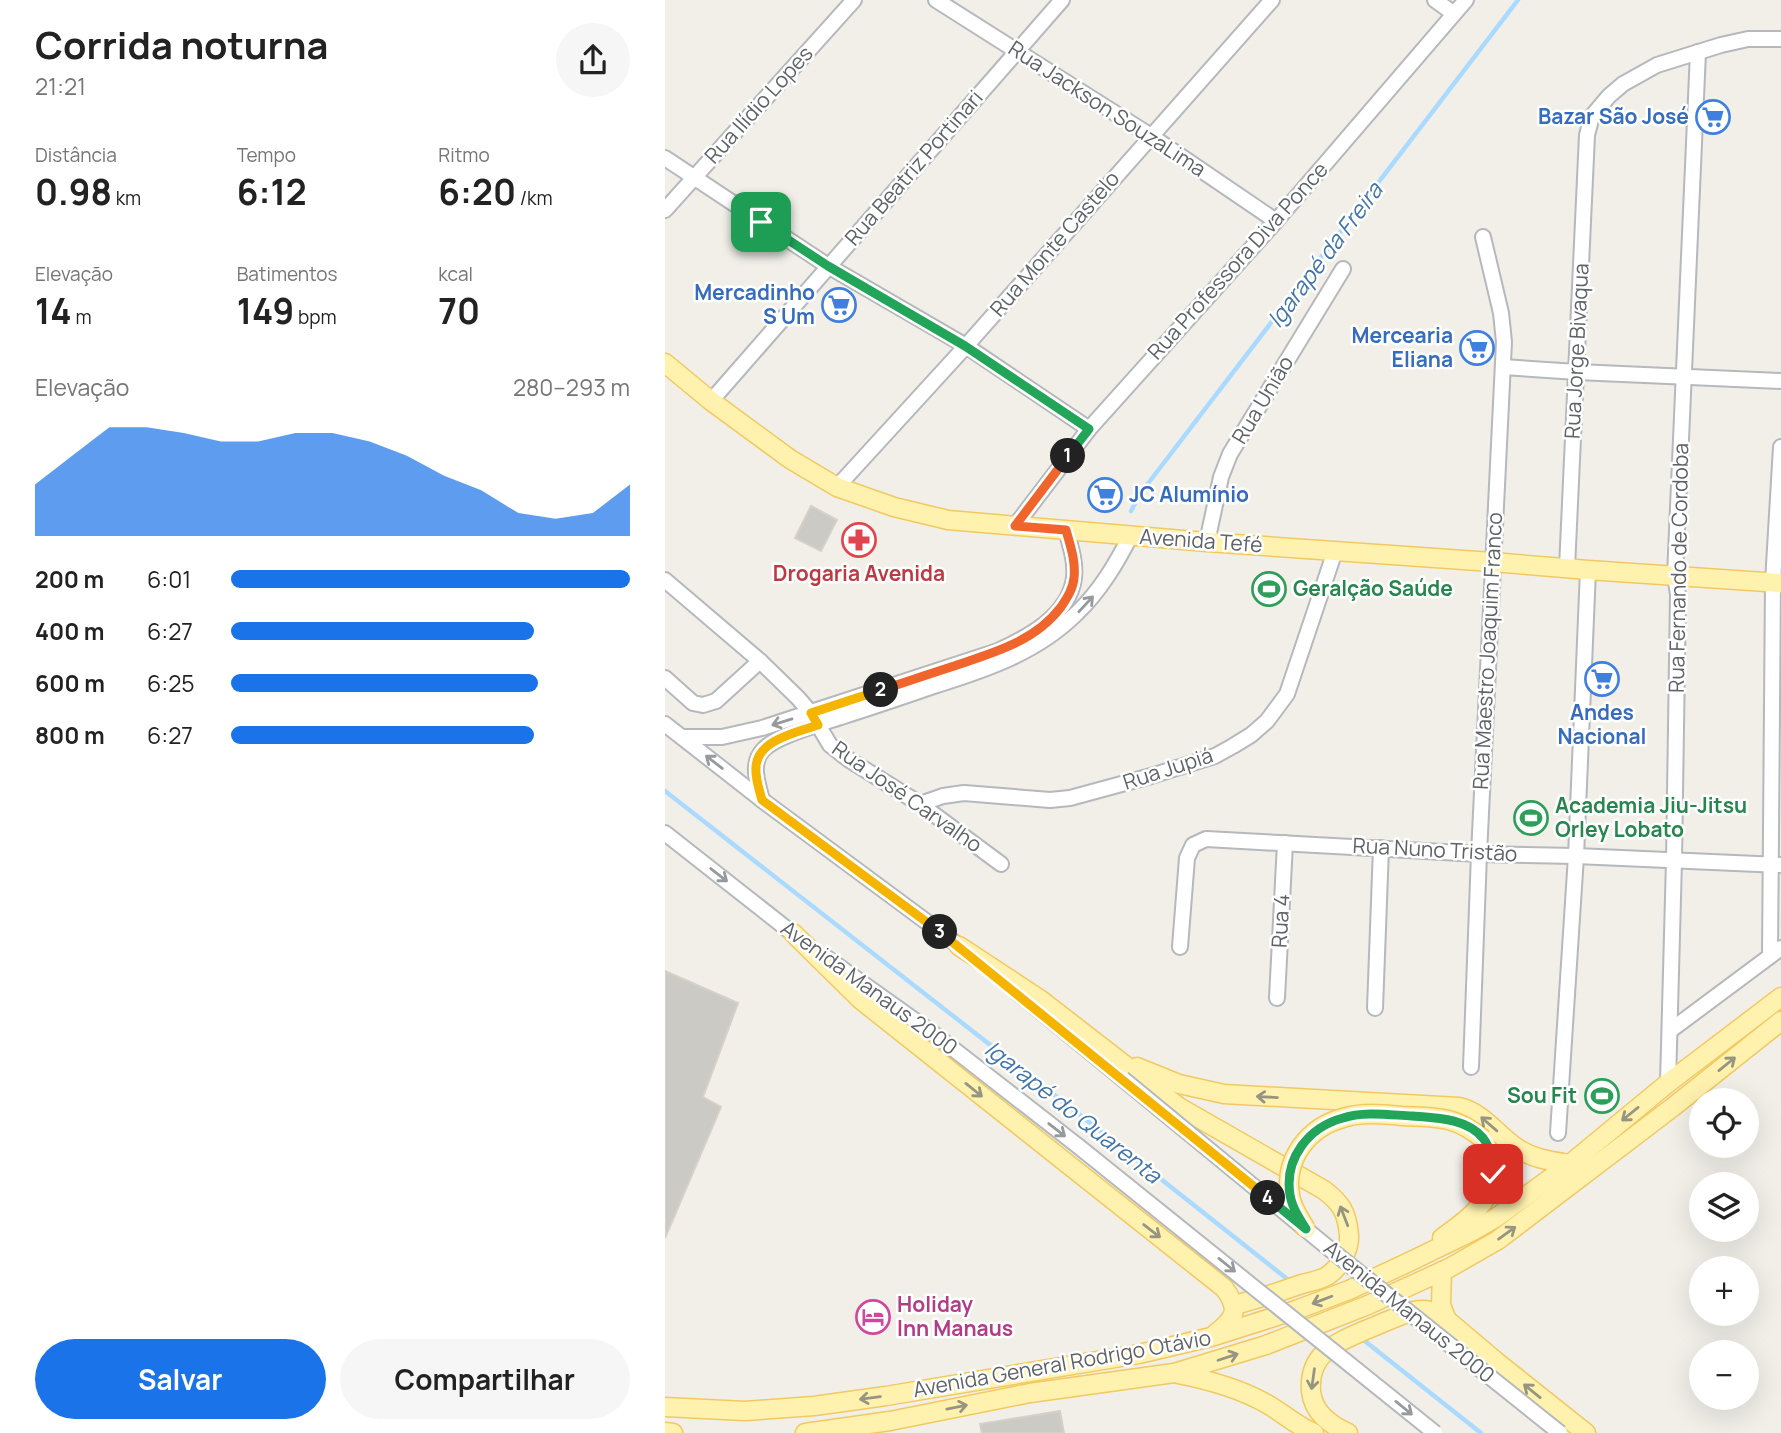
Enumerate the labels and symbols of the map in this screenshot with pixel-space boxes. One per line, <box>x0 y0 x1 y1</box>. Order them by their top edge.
street label: Rua Jackson SouzaLima <box>1003 34 1212 183</box>
street label: Rua Ilídio Lopes <box>698 40 819 169</box>
street label: Rua Beatriz Portinari <box>838 84 988 251</box>
supermarket icon: Bazar São José <box>1694 98 1732 136</box>
place label: Bazar São José <box>1538 102 1689 130</box>
street label: Rua Professora Diva Ponce <box>1141 156 1334 365</box>
street label: Rua Monte Castelo <box>983 165 1125 322</box>
water label: Igarapé da Freira <box>1259 174 1390 334</box>
pin <box>731 192 791 252</box>
street label: Rua Jorge Bivaqua <box>1557 262 1595 439</box>
place label: Mercadinho S Um <box>694 278 815 330</box>
supermarket icon: Mercadinho S Um <box>820 286 858 324</box>
place label: Mercearia Eliana <box>1352 321 1453 373</box>
supermarket icon: Mercearia Eliana <box>1458 329 1496 367</box>
street label: Rua União <box>1225 350 1299 449</box>
pin: 1 <box>1051 438 1085 474</box>
street label: Rua Fernando de Cordoba <box>1662 443 1694 693</box>
supermarket icon: JC Alumínio <box>1086 476 1124 514</box>
place label: JC Alumínio <box>1129 480 1249 508</box>
street label: Rua Maestro Joaquim Franco <box>1466 512 1508 790</box>
pharmacy icon: Drogaria Avenida <box>840 521 878 559</box>
street label: Avenida Tefé <box>1139 522 1263 558</box>
place label: Drogaria Avenida <box>773 559 945 587</box>
sports icon: Geralção Saúde <box>1250 570 1288 608</box>
place label: Geralção Saúde <box>1293 574 1453 602</box>
one-way arrow <box>1077 596 1094 613</box>
supermarket icon: Andes Nacional <box>1583 660 1621 698</box>
pin: 2 <box>863 672 899 708</box>
place label: Andes Nacional <box>1558 698 1646 750</box>
one-way arrow <box>771 716 793 729</box>
street label: Rua José Carvalho <box>827 734 988 858</box>
street label: Rua Jupiá <box>1119 740 1216 796</box>
one-way arrow <box>705 754 723 769</box>
place label: Academia Jiu-Jitsu Orley Lobato <box>1555 791 1747 843</box>
sports icon: Academia Jiu-Jitsu Orley Lobato <box>1512 799 1550 837</box>
street label: Rua Nuno Tristão <box>1352 831 1518 867</box>
one-way arrow <box>709 867 727 882</box>
street label: Rua 4 <box>1265 893 1295 949</box>
street label: Avenida Manaus 2000 <box>776 914 964 1061</box>
pin: 3 <box>923 914 957 950</box>
water label: Igarapé do Quarenta <box>979 1032 1169 1191</box>
one-way arrow <box>1717 1057 1735 1072</box>
sports icon: Sou Fit <box>1583 1077 1621 1115</box>
place label: Sou Fit <box>1507 1081 1577 1109</box>
one-way arrow <box>964 1083 982 1098</box>
one-way arrow <box>1256 1090 1279 1103</box>
one-way arrow <box>1622 1107 1640 1122</box>
one-way arrow <box>1480 1116 1498 1132</box>
one-way arrow <box>1047 1122 1065 1137</box>
pin <box>1463 1144 1523 1204</box>
pin: 4 <box>1251 1180 1285 1216</box>
one-way arrow <box>1337 1205 1349 1227</box>
one-way arrow <box>1143 1224 1161 1239</box>
one-way arrow <box>1498 1225 1516 1240</box>
street label: Avenida Manaus 2000 <box>1318 1234 1501 1389</box>
one-way arrow <box>1217 1258 1235 1273</box>
place label: Holiday Inn Manaus <box>897 1290 1013 1342</box>
one-way arrow <box>1312 1295 1334 1308</box>
hotel icon: Holiday Inn Manaus <box>854 1298 892 1336</box>
street label: Avenida General Rodrigo Otávio <box>911 1323 1213 1403</box>
one-way arrow <box>1217 1350 1239 1363</box>
one-way arrow <box>1306 1367 1319 1390</box>
one-way arrow <box>1523 1383 1542 1398</box>
one-way arrow <box>859 1392 881 1405</box>
one-way arrow <box>945 1400 968 1414</box>
one-way arrow <box>1394 1400 1412 1416</box>

